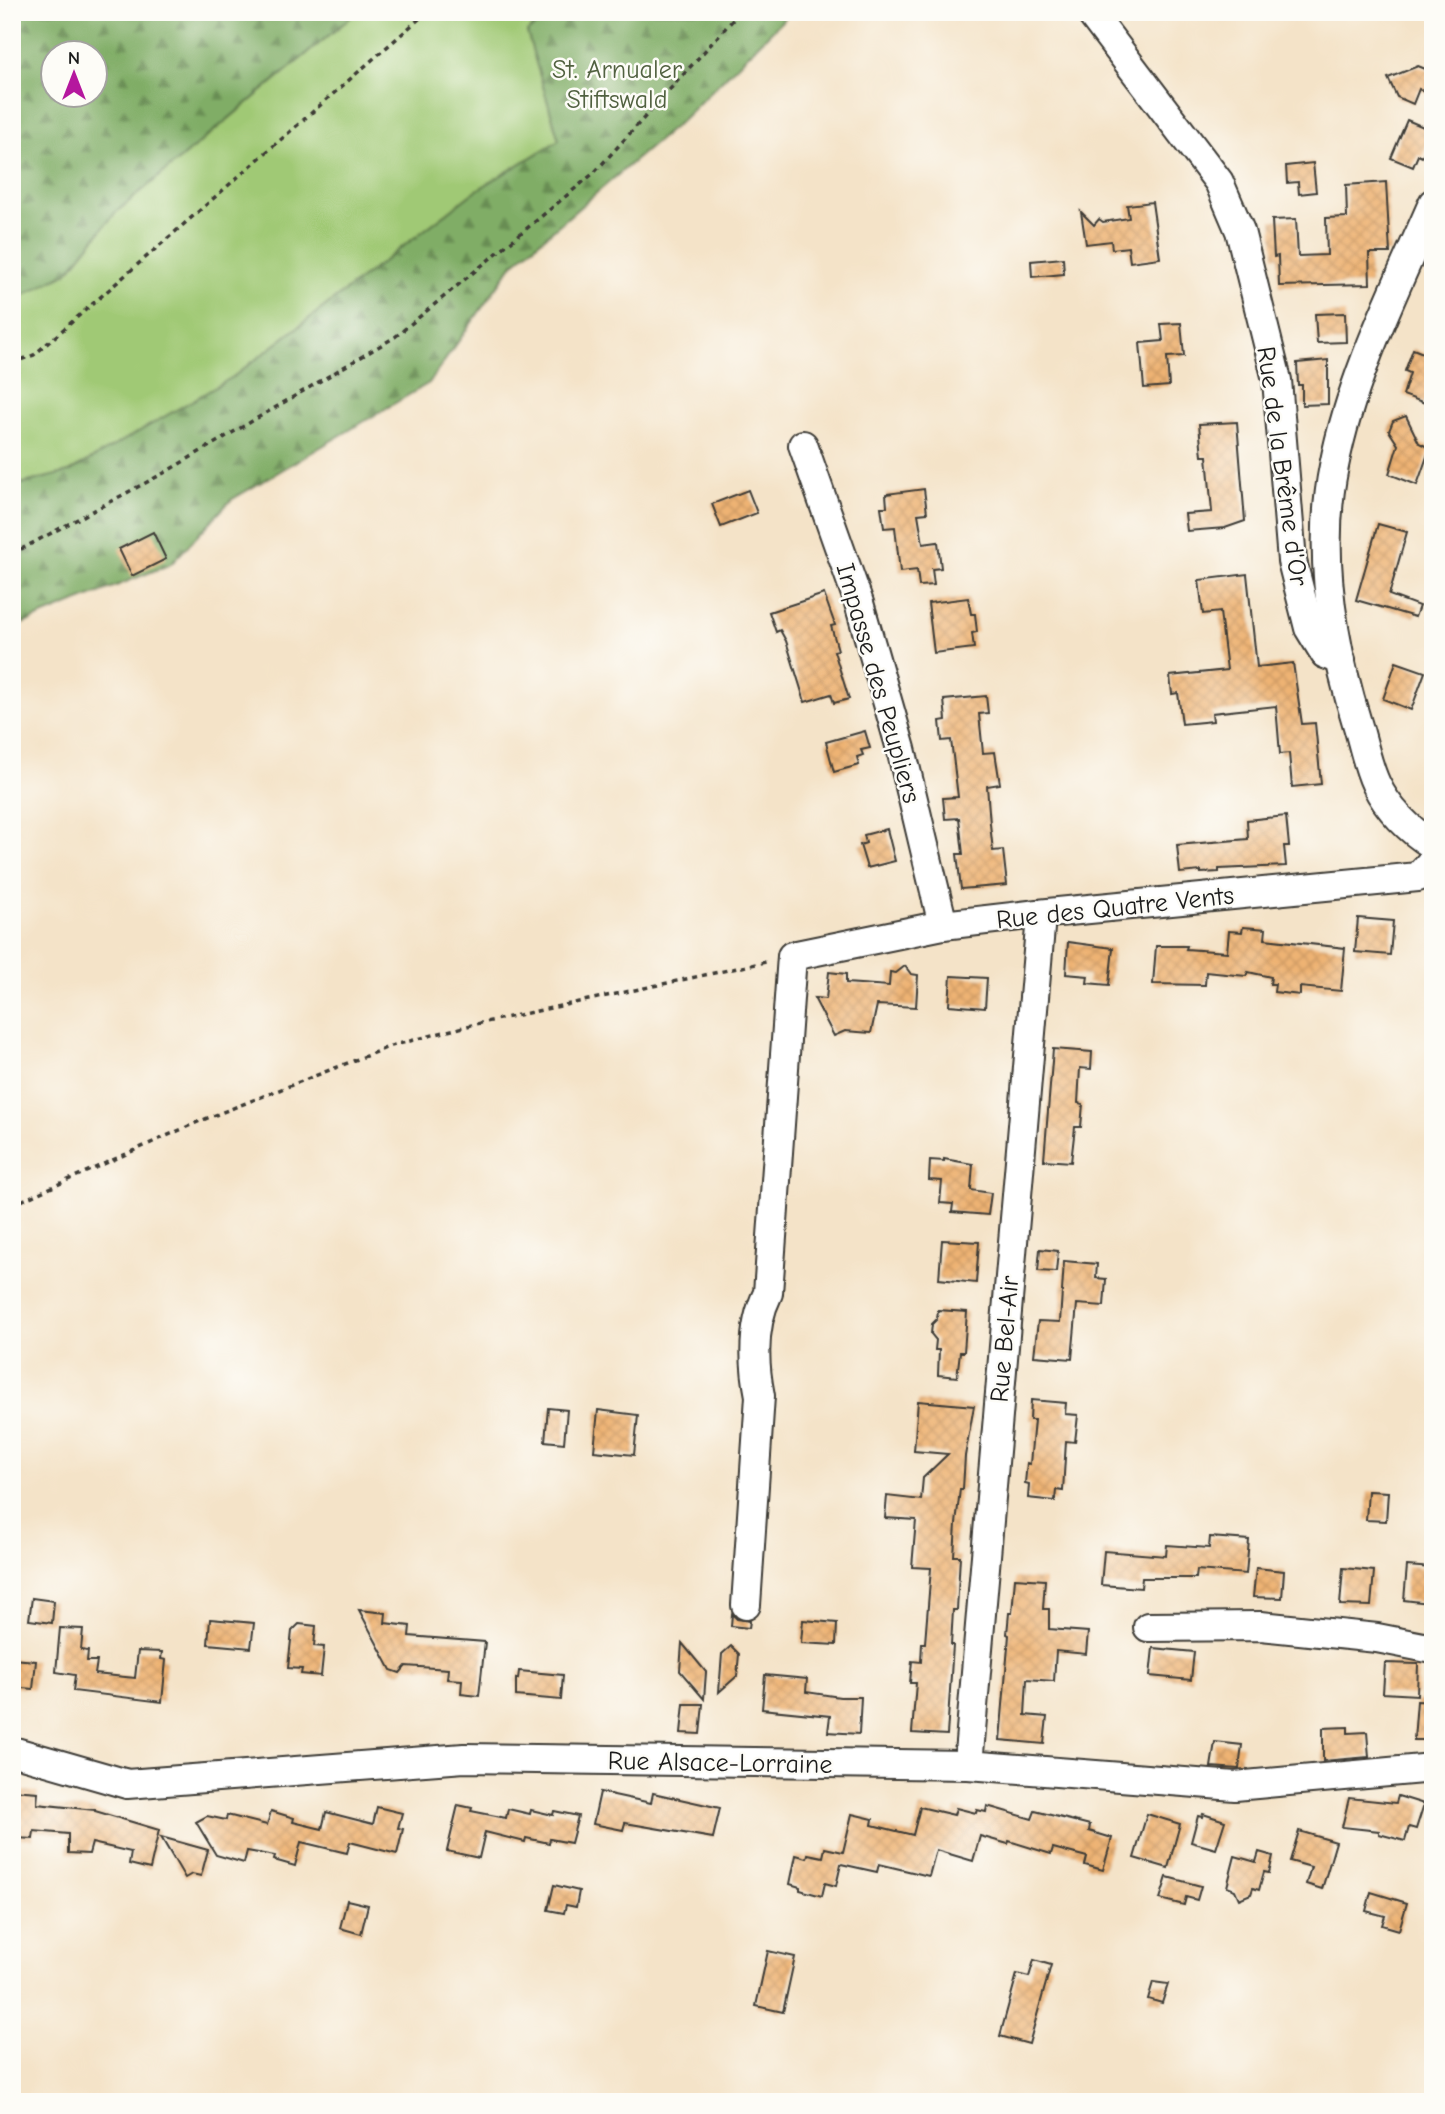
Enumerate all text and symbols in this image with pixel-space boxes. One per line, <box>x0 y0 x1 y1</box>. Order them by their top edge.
north arrow <box>38 38 108 108</box>
text: N <box>68 47 80 69</box>
park label: St. Arnualer Stiftswald <box>552 55 683 115</box>
street label: Rue de la Brême d'Or <box>1250 344 1314 589</box>
street label: Impasse des Peupliers <box>829 560 927 807</box>
street label: Rue des Quatre Vents <box>995 881 1235 935</box>
street label: Rue Bel-Air <box>985 1274 1026 1404</box>
street label: Rue Alsace-Lorraine <box>607 1746 833 1780</box>

